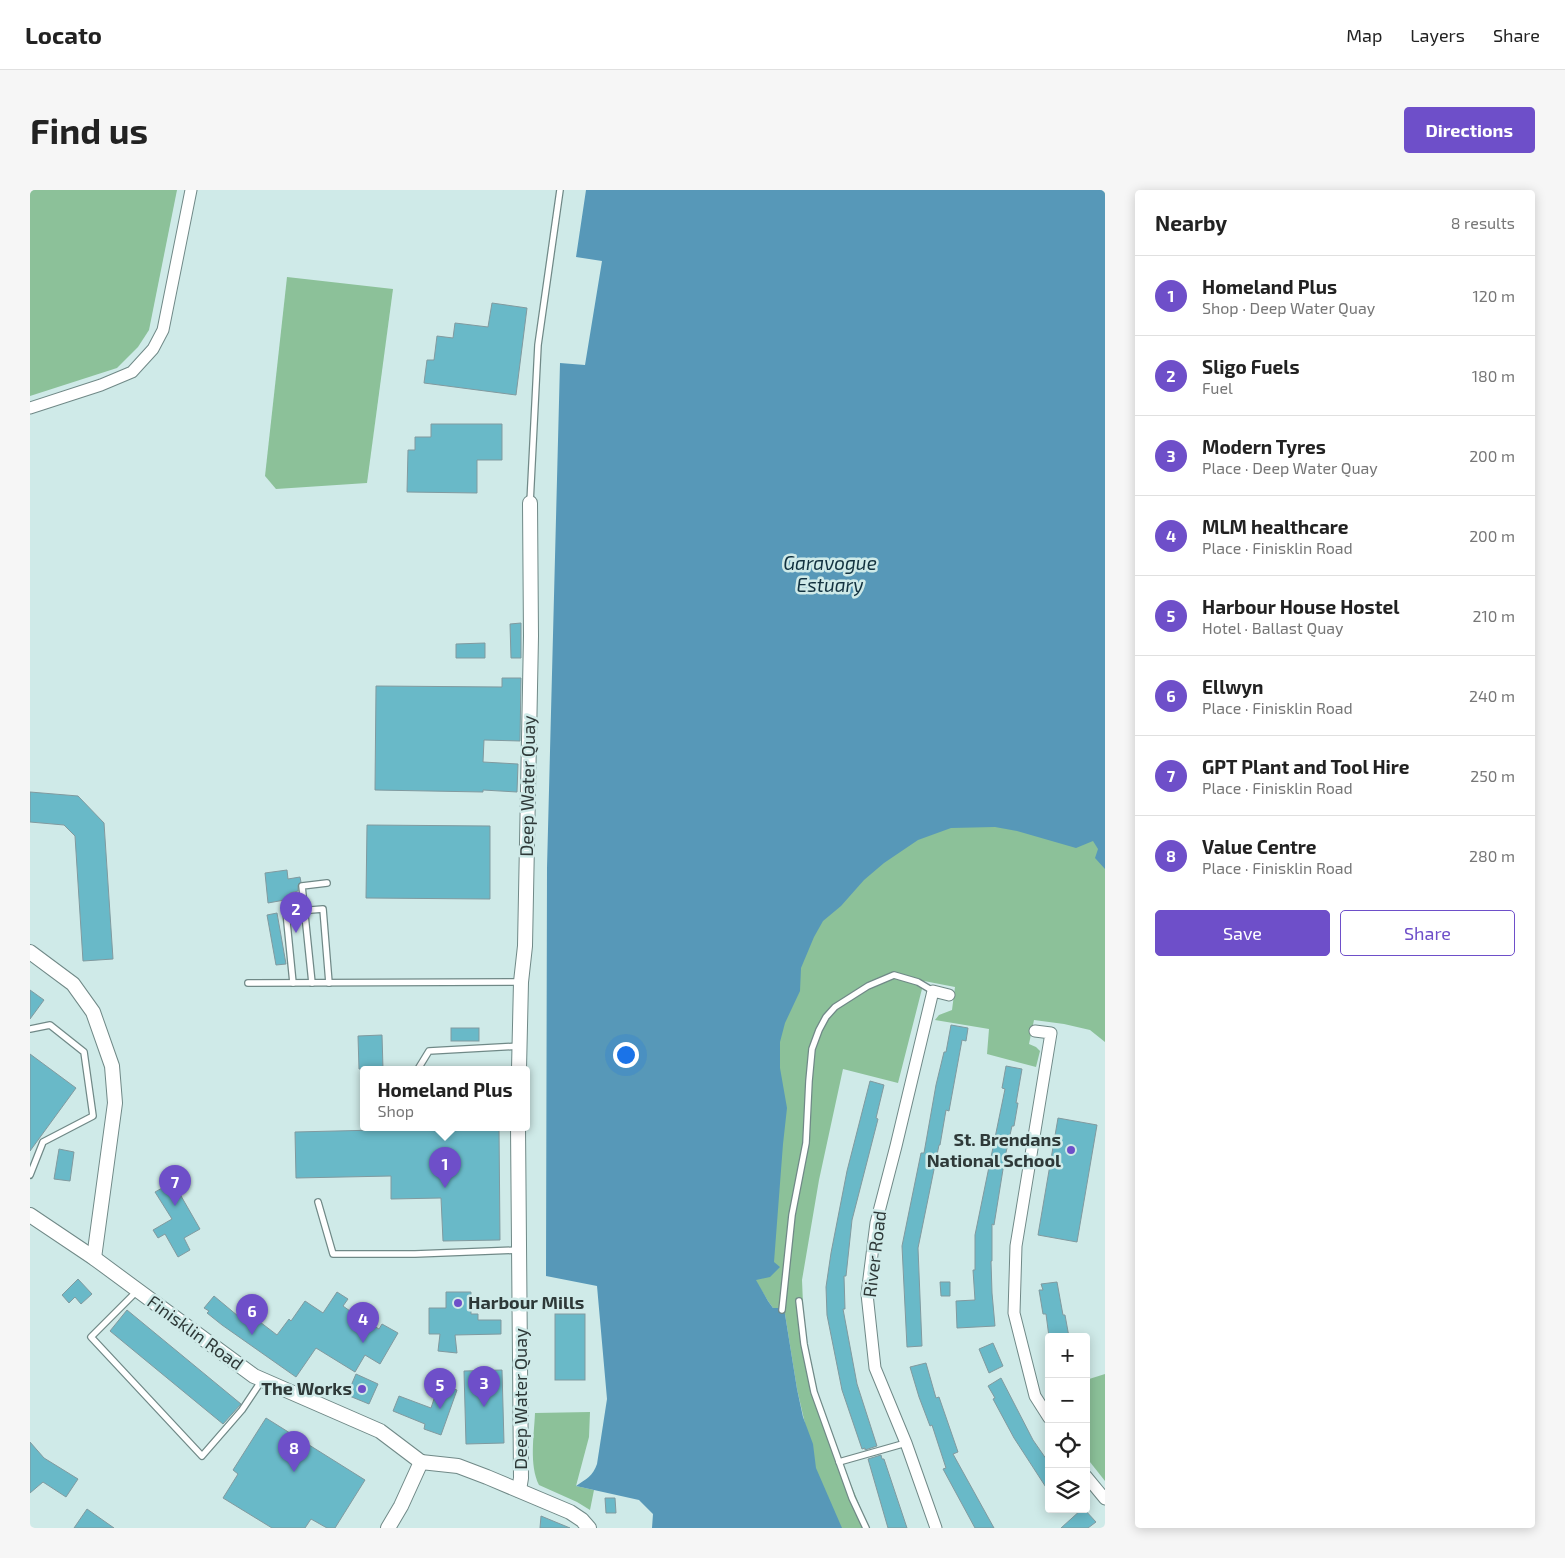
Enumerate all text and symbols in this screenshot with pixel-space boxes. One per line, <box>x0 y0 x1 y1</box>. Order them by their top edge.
text: Locato <box>25 20 102 49</box>
text: Map <box>1346 24 1382 46</box>
text: Layers <box>1410 24 1465 46</box>
text: Share <box>1493 24 1540 46</box>
button: Directions <box>1404 107 1535 153</box>
text: Find us <box>30 109 148 151</box>
text: Nearby <box>1155 210 1227 235</box>
text: 8 results <box>1451 213 1515 232</box>
text: Homeland Plus <box>1202 275 1337 298</box>
text: 1 <box>1168 286 1174 305</box>
text: 120 m <box>1472 286 1515 305</box>
text: Shop · Deep Water Quay <box>1202 298 1375 317</box>
text: Sligo Fuels <box>1202 355 1300 378</box>
text: 2 <box>1166 366 1176 385</box>
text: 180 m <box>1472 366 1515 385</box>
text: Fuel <box>1202 378 1233 397</box>
text: Modern Tyres <box>1202 435 1326 458</box>
text: 3 <box>1166 446 1176 465</box>
text: 200 m <box>1469 446 1515 465</box>
text: Place · Deep Water Quay <box>1202 458 1378 477</box>
text: MLM healthcare <box>1202 515 1348 538</box>
text: 4 <box>1166 526 1176 545</box>
text: 200 m <box>1469 526 1515 545</box>
text: Place · Finisklin Road <box>1202 538 1353 557</box>
water label: Garavogue Estuary <box>783 551 877 597</box>
text: Harbour House Hostel <box>1202 595 1399 618</box>
text: 5 <box>1167 606 1175 625</box>
text: 210 m <box>1472 606 1515 625</box>
text: Hotel · Ballast Quay <box>1202 618 1344 637</box>
text: Ellwyn <box>1202 675 1263 698</box>
text: 6 <box>1166 686 1176 705</box>
text: 240 m <box>1469 686 1515 705</box>
text: Place · Finisklin Road <box>1202 698 1353 717</box>
street label: Deep Water Quay <box>515 715 539 857</box>
text: GPT Plant and Tool Hire <box>1202 755 1410 778</box>
text: 7 <box>1167 766 1175 785</box>
text: 250 m <box>1470 766 1515 785</box>
text: Place · Finisklin Road <box>1202 778 1353 797</box>
text: Value Centre <box>1202 835 1317 858</box>
text: 8 <box>1166 846 1176 865</box>
text: 280 m <box>1469 846 1515 865</box>
text: Place · Finisklin Road <box>1202 858 1353 877</box>
pin: 2 <box>280 892 312 933</box>
button: Save <box>1155 910 1330 956</box>
button: Share <box>1340 910 1515 956</box>
your location <box>613 1042 639 1068</box>
popup <box>360 1066 530 1131</box>
text: Homeland Plus <box>377 1078 513 1101</box>
text: Shop <box>377 1101 414 1120</box>
place label: St. Brendans National School <box>927 1128 1061 1171</box>
marker: St. Brendans National School <box>1065 1144 1077 1156</box>
pin: 1 <box>429 1147 461 1188</box>
pin: 7 <box>159 1165 191 1206</box>
street label: River Road <box>858 1209 890 1298</box>
street label: Finisklin Road <box>143 1290 248 1374</box>
place label: Harbour Mills <box>468 1291 584 1313</box>
pin: 6 <box>236 1294 268 1335</box>
marker: Harbour Mills <box>452 1297 464 1309</box>
pin: 4 <box>347 1302 379 1343</box>
street label: Deep Water Quay <box>509 1328 531 1470</box>
map controls <box>1045 1333 1090 1513</box>
button: + <box>1045 1333 1090 1378</box>
pin: 3 <box>468 1366 500 1407</box>
pin: 5 <box>424 1368 456 1409</box>
place label: The Works <box>261 1377 352 1399</box>
button: − <box>1045 1378 1090 1423</box>
marker: The Works <box>356 1383 368 1395</box>
button: locate <box>1045 1423 1090 1468</box>
pin: 8 <box>278 1431 310 1472</box>
button: layers <box>1045 1468 1090 1513</box>

